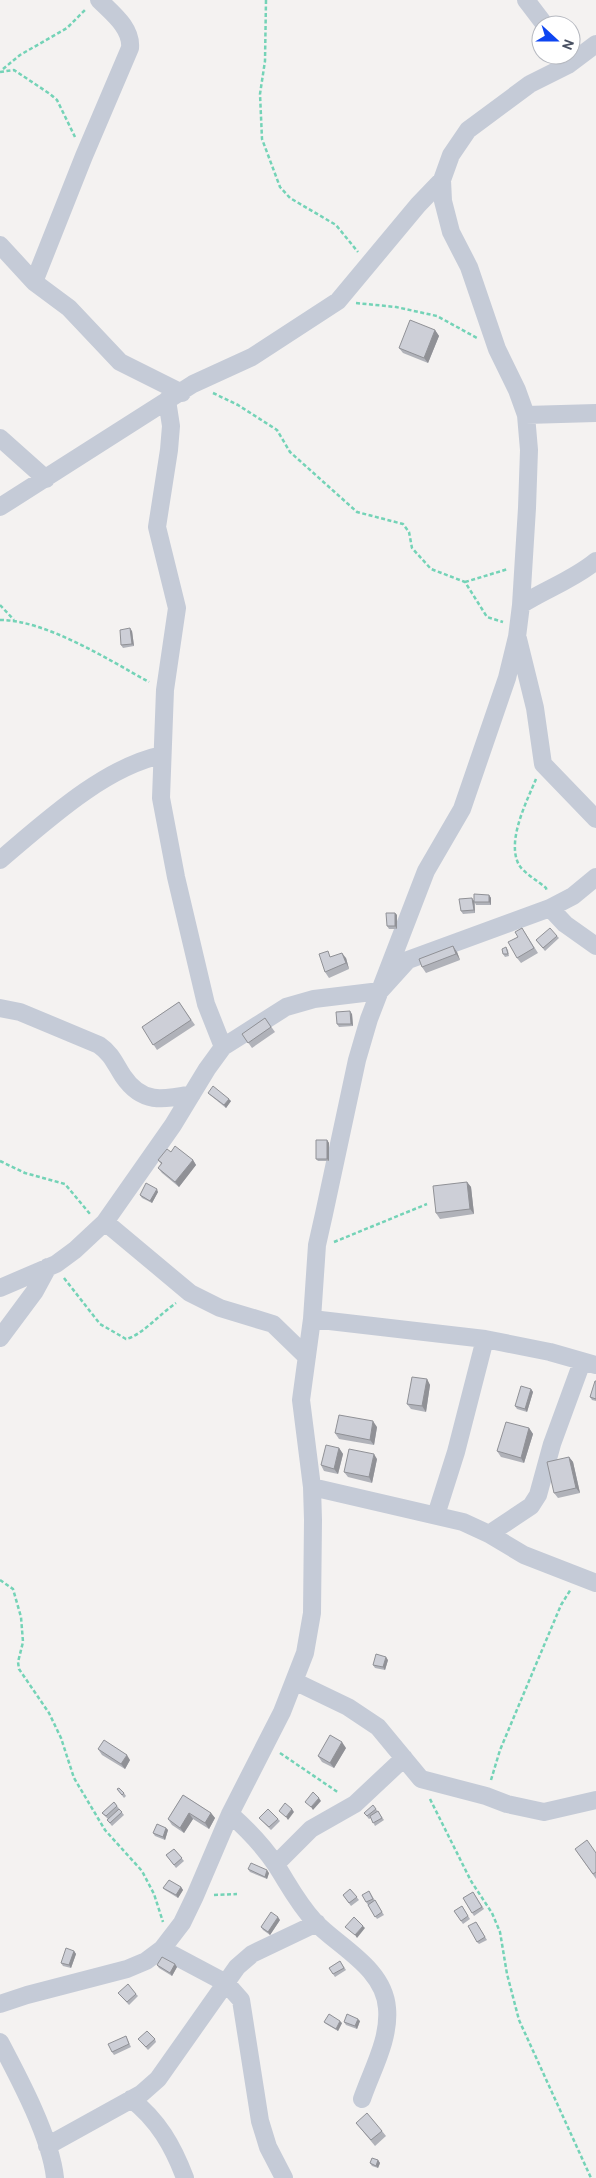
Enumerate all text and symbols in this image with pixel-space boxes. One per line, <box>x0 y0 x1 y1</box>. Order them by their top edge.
north arrow <box>531 15 581 65</box>
text: N <box>558 37 578 53</box>

